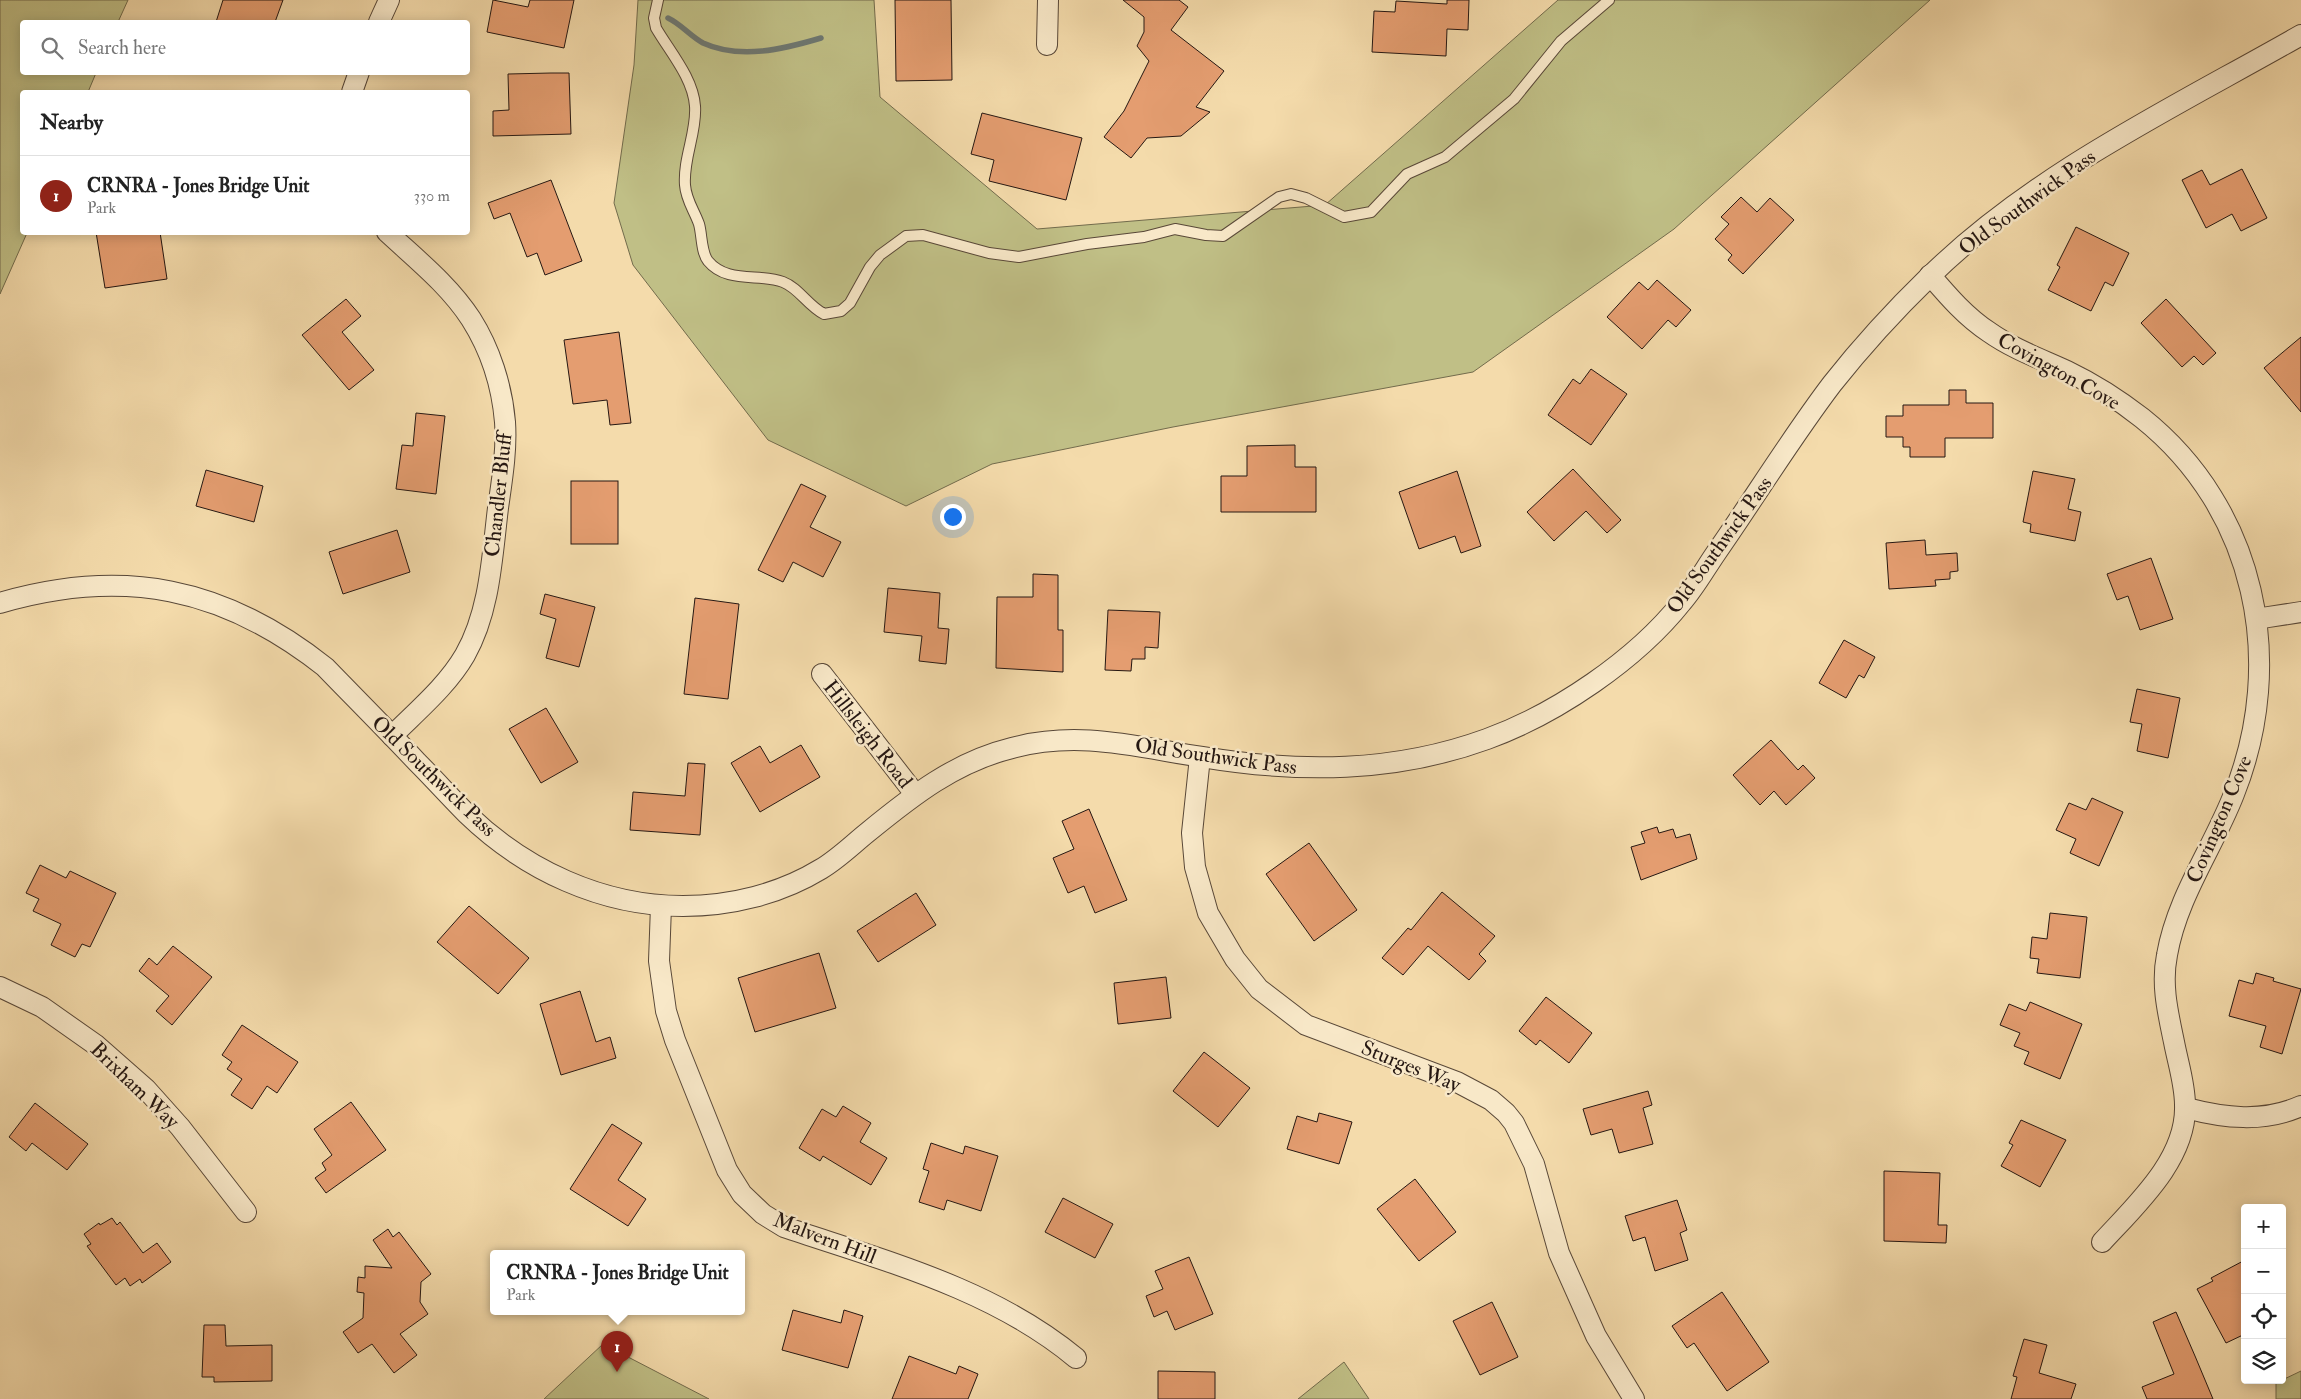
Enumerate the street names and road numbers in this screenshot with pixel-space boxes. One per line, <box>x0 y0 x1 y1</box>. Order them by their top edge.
street label: Old Southwick Pass <box>1953 143 2101 261</box>
street label: Covington Cove <box>1993 327 2125 416</box>
street label: Chandler Bluff <box>479 428 519 558</box>
street label: Old Southwick Pass <box>1660 471 1778 619</box>
street label: Hillsleigh Road <box>817 675 919 794</box>
street label: Old Southwick Pass <box>366 710 502 843</box>
street label: Old Southwick Pass <box>1133 732 1299 781</box>
street label: Covington Cove <box>2180 751 2259 887</box>
street label: Sturges Way <box>1357 1034 1465 1099</box>
street label: Brixham Way <box>84 1036 186 1135</box>
street label: Malvern Hill <box>769 1206 881 1271</box>

